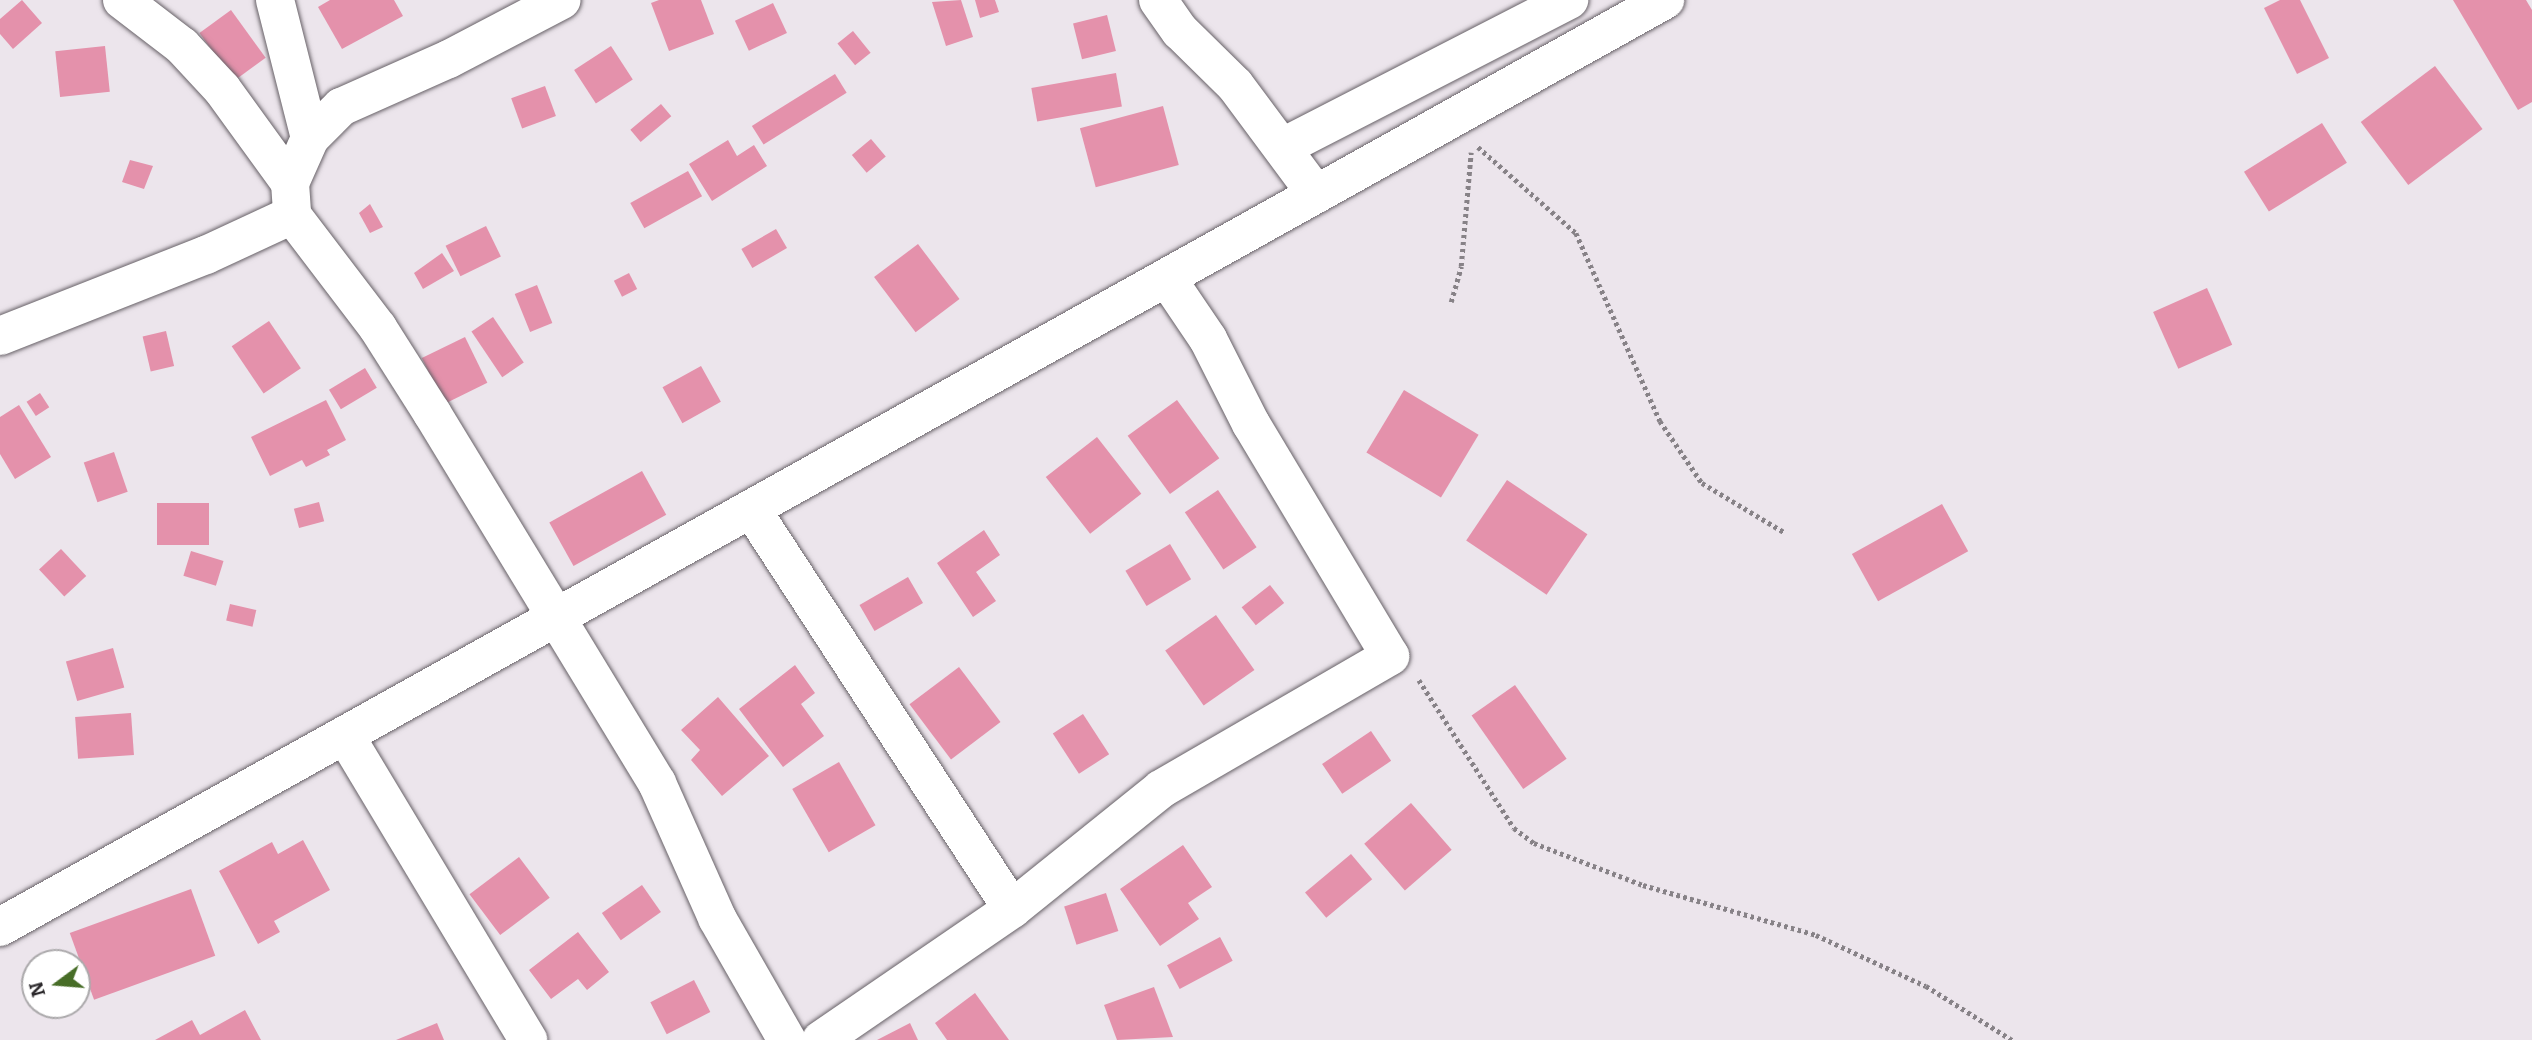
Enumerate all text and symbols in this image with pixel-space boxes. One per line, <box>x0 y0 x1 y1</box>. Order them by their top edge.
north arrow <box>21 949 91 1019</box>
text: N <box>24 979 50 1000</box>

